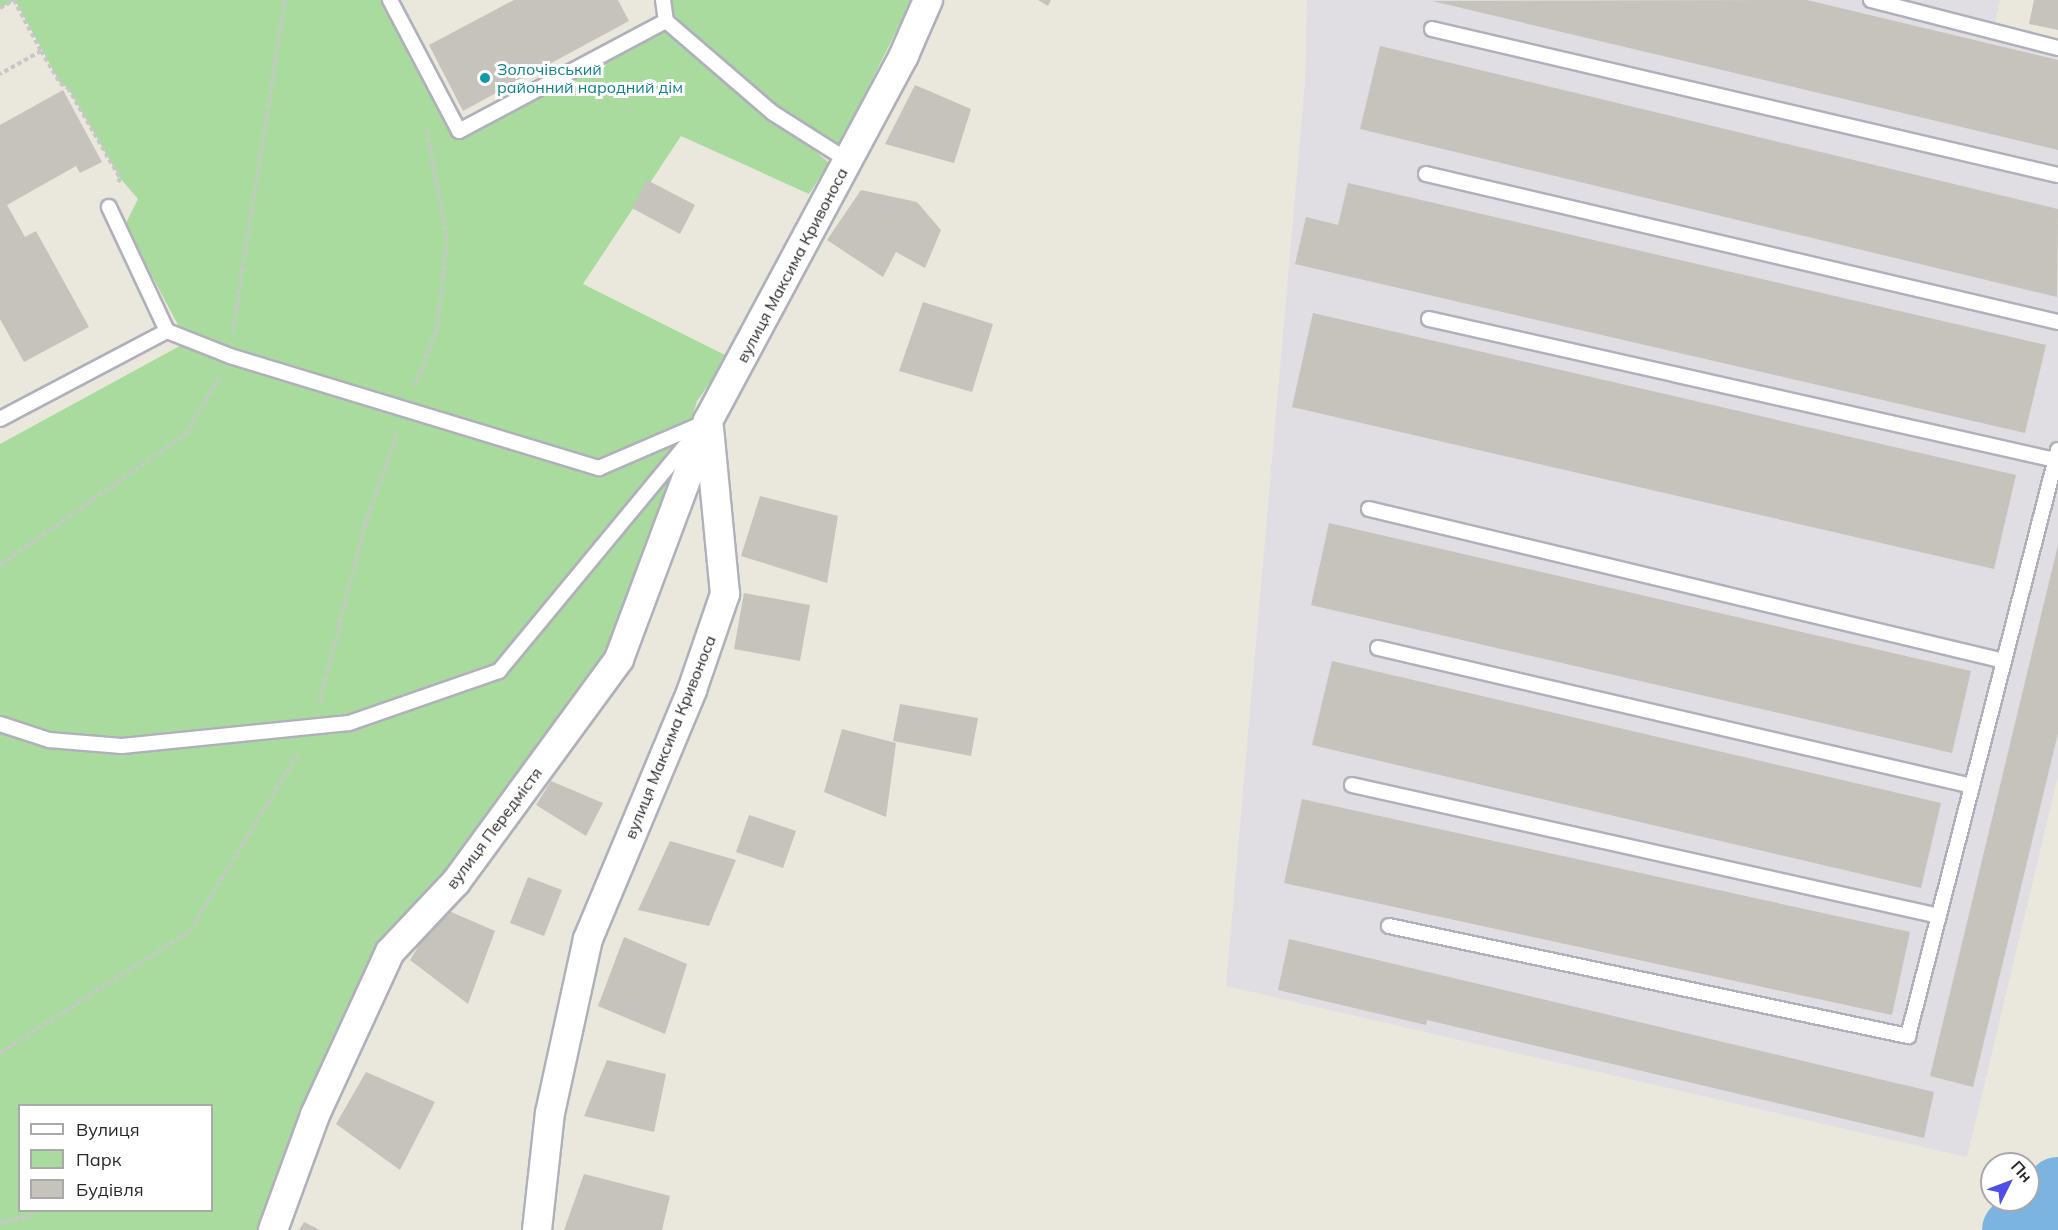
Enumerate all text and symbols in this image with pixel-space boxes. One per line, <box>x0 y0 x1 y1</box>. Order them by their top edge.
place label: Золочівський районний народний дім <box>497 59 683 97</box>
marker: Золочівський районний народний дім <box>478 71 492 85</box>
street label: вулиця Максима Кривоноса <box>732 164 852 366</box>
street label: вулиця Максима Кривоноса <box>620 632 720 842</box>
street label: вулиця Передмістя <box>442 763 546 893</box>
legend <box>18 1104 213 1212</box>
text: Вулиця <box>76 1118 140 1141</box>
text: Парк <box>76 1148 121 1171</box>
north arrow <box>1980 1152 2040 1212</box>
text: Пн <box>2007 1156 2037 1186</box>
text: Будівля <box>76 1178 144 1201</box>

